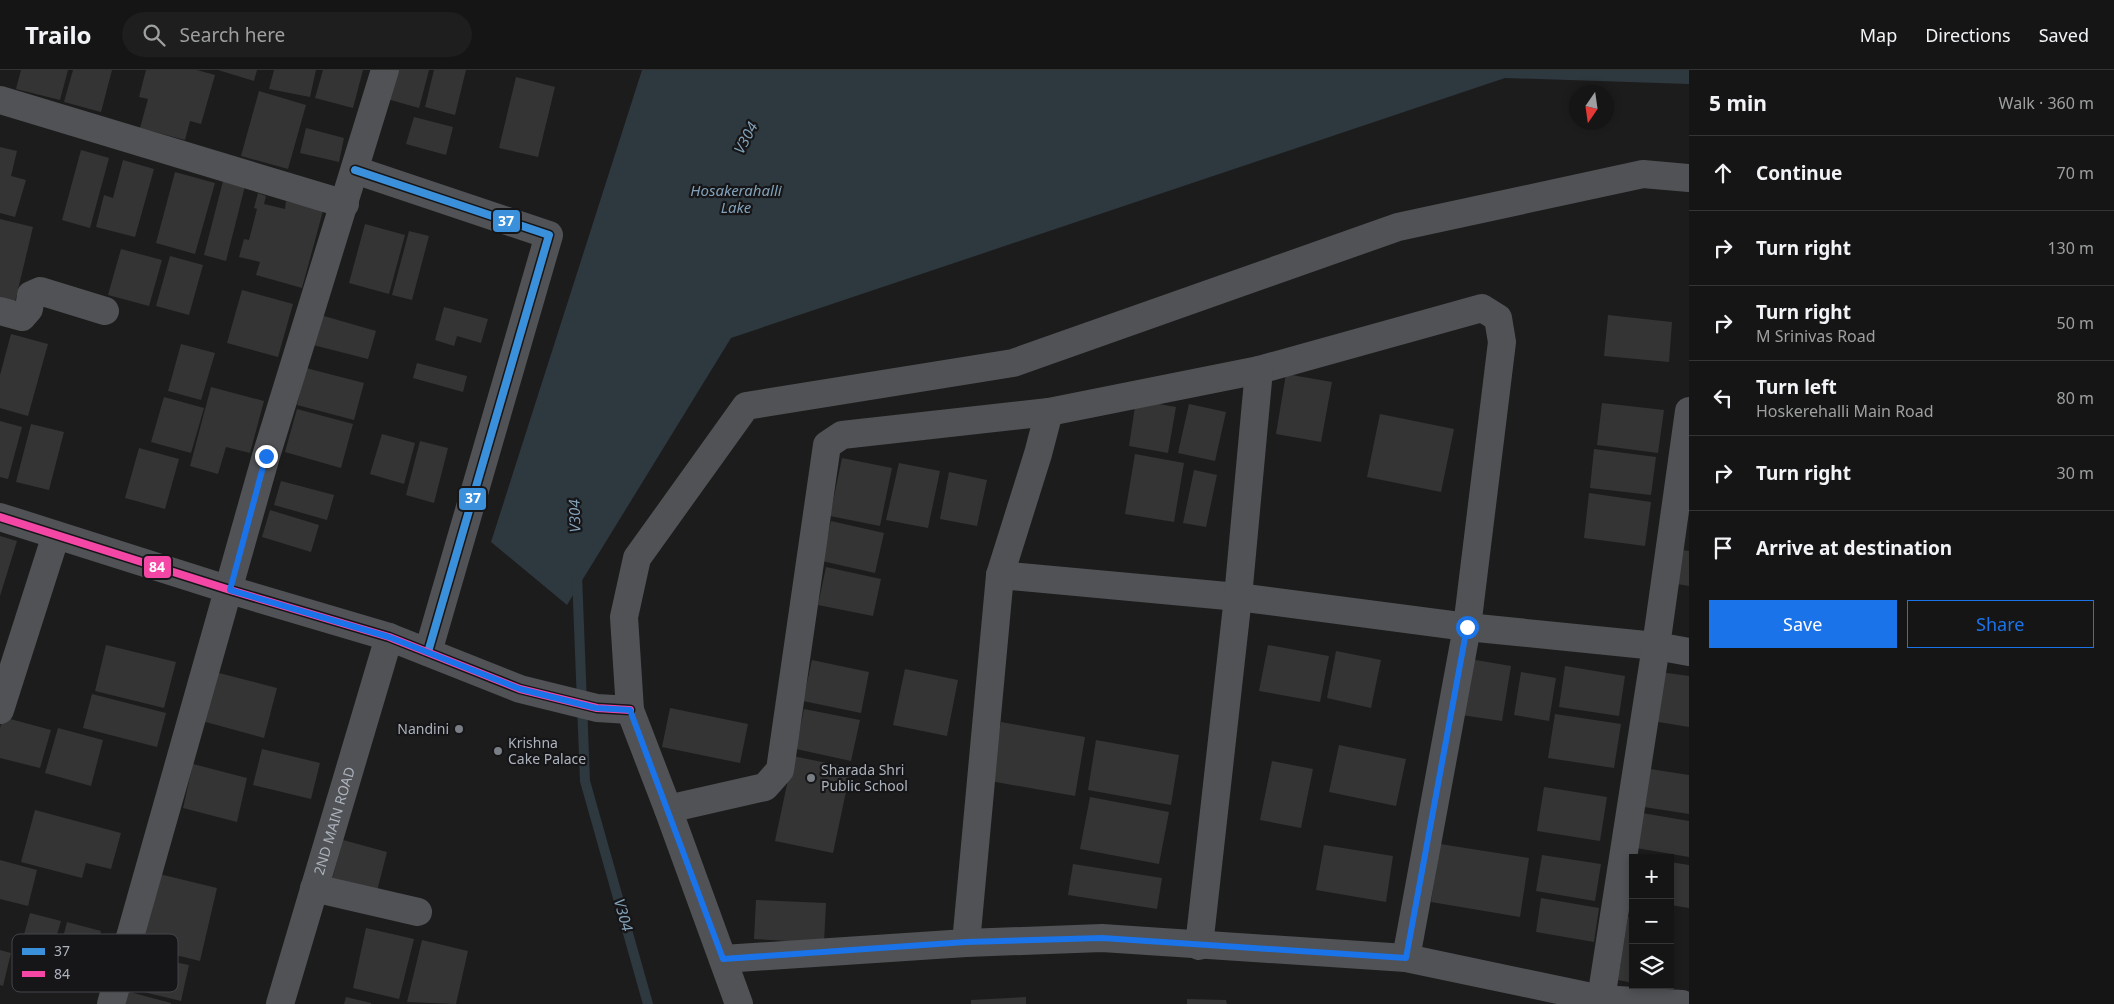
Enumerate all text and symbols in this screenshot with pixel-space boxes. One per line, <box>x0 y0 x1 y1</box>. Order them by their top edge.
search box <box>122 12 472 57</box>
text: Trailo <box>25 18 92 51</box>
icon: search <box>140 21 168 49</box>
text: Search here <box>180 22 285 48</box>
text: Map <box>1860 23 1897 47</box>
text: Directions <box>1925 23 2011 47</box>
text: Saved <box>2039 23 2089 47</box>
north arrow <box>1569 85 1614 130</box>
text: 5 min <box>1709 89 1767 117</box>
text: Walk · 360 m <box>1999 92 2094 114</box>
water label: V304 <box>729 118 762 157</box>
icon: ahead <box>1709 159 1737 187</box>
text: Continue <box>1756 160 1842 186</box>
text: 70 m <box>2057 162 2094 184</box>
water label: Hosakerahalli Lake <box>690 180 783 217</box>
line badge: 37 <box>492 209 521 233</box>
text: 37 <box>498 211 514 230</box>
icon: right <box>1709 234 1737 262</box>
text: Turn right <box>1756 235 1851 261</box>
text: 130 m <box>2047 237 2094 259</box>
text: Turn right <box>1756 299 1851 325</box>
icon: right <box>1709 309 1737 337</box>
text: 50 m <box>2057 312 2094 334</box>
text: M Srinivas Road <box>1756 325 1876 347</box>
text: Turn left <box>1756 374 1837 400</box>
icon: left <box>1709 384 1737 412</box>
text: 80 m <box>2057 387 2094 409</box>
text: Hoskerehalli Main Road <box>1756 400 1934 422</box>
route end <box>255 445 278 468</box>
icon: right <box>1709 459 1737 487</box>
text: Turn right <box>1756 460 1851 486</box>
text: 30 m <box>2057 462 2094 484</box>
line badge: 37 <box>458 487 487 511</box>
text: 37 <box>465 488 481 507</box>
water label: V304 <box>563 498 585 533</box>
icon: arrive <box>1709 534 1737 562</box>
text: Arrive at destination <box>1756 535 1952 561</box>
line badge: 84 <box>143 555 172 579</box>
text: 84 <box>149 557 165 576</box>
button: Save <box>1709 600 1897 648</box>
button: Share <box>1907 600 2094 648</box>
route start <box>1456 616 1479 639</box>
place label: Nandini <box>397 719 449 738</box>
marker: Nandini <box>453 723 465 735</box>
place label: Krishna Cake Palace <box>508 733 586 768</box>
marker: Krishna Cake Palace <box>492 745 504 757</box>
place label: Sharada Shri Public School <box>821 760 908 795</box>
street label: 2ND MAIN ROAD <box>309 764 359 877</box>
marker: Sharada Shri Public School <box>805 772 817 784</box>
map controls <box>1629 854 1674 989</box>
button: + <box>1629 854 1674 899</box>
water label: V304 <box>610 896 638 934</box>
button: − <box>1629 899 1674 944</box>
legend <box>12 934 178 992</box>
text: 37 <box>54 941 70 960</box>
button: layers <box>1629 944 1674 989</box>
text: 84 <box>54 964 70 983</box>

